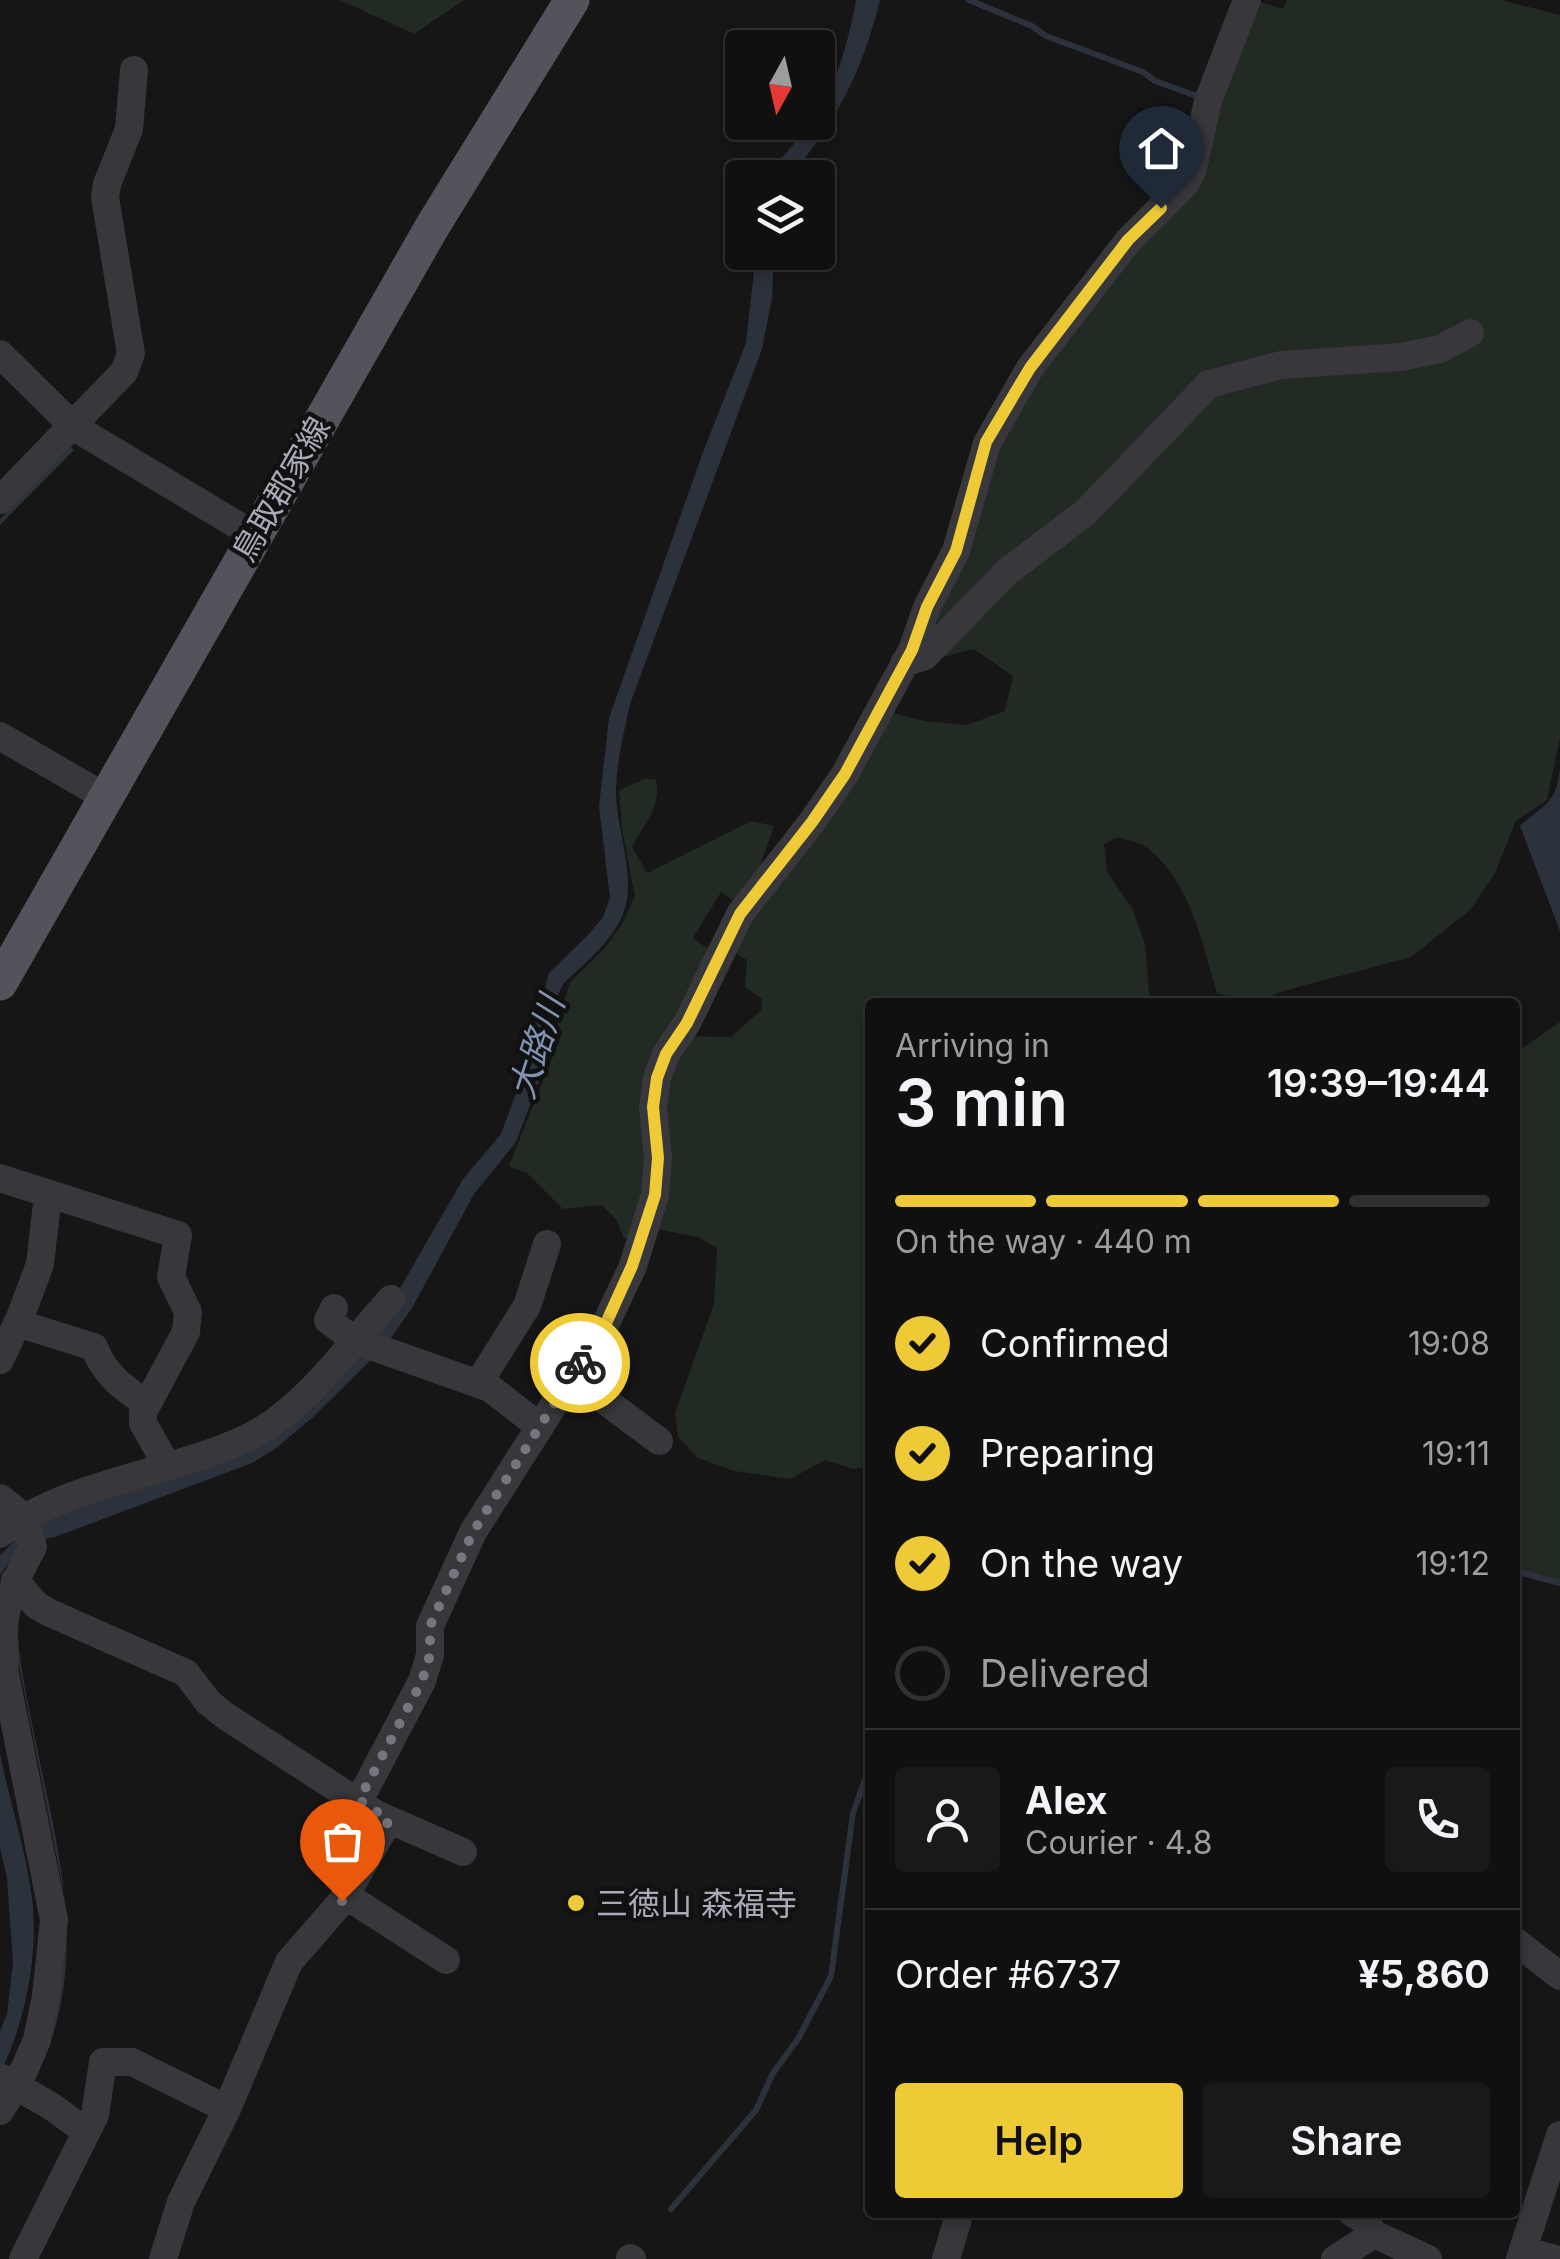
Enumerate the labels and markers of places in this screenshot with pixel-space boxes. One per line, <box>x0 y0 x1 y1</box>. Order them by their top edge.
pin <box>1119 106 1204 209</box>
pin <box>300 1799 385 1902</box>
place label: 三徳山 森福寺 <box>596 1884 797 1923</box>
marker: 三徳山 森福寺 <box>565 1892 587 1914</box>

